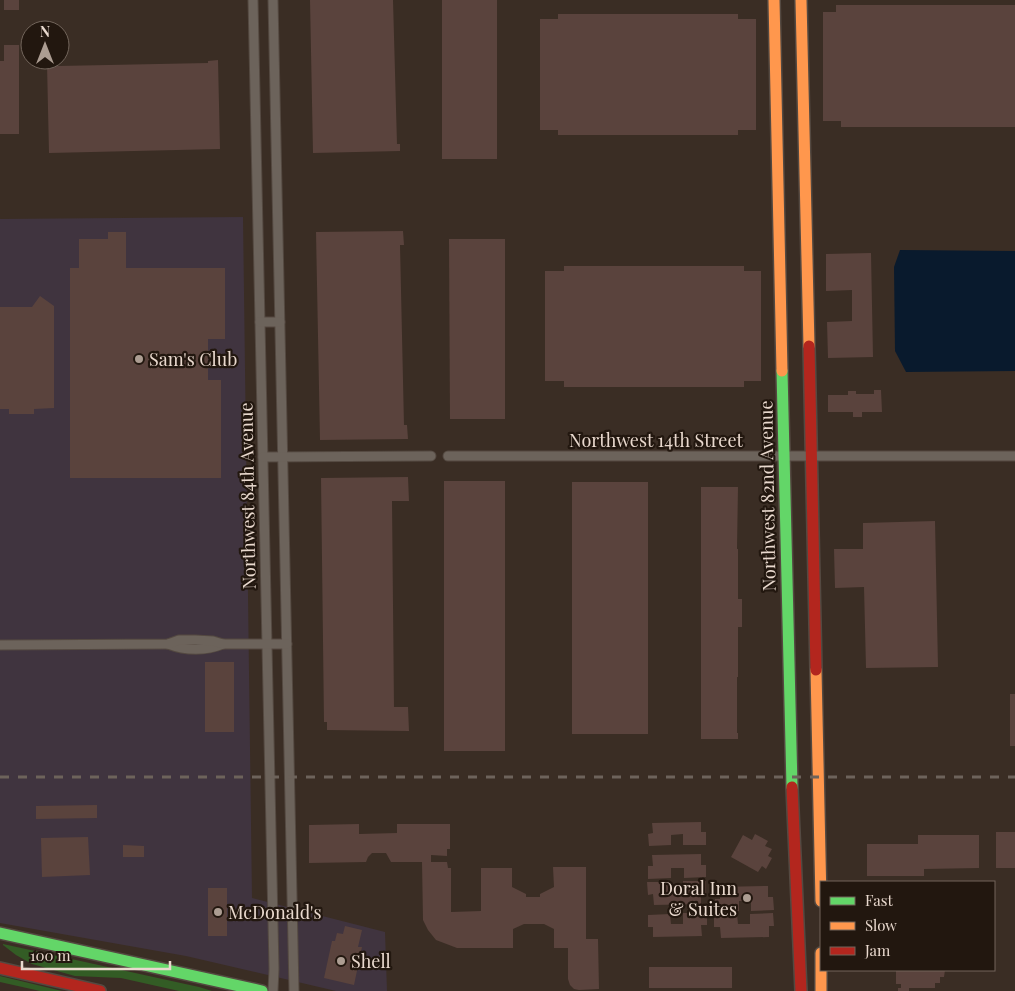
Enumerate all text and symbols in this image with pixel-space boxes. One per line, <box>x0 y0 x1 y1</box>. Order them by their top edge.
north arrow <box>20 20 70 70</box>
text: N <box>40 22 50 41</box>
place label: Sam's Club <box>149 347 237 371</box>
marker: Sam's Club <box>133 353 145 365</box>
street label: Northwest 82nd Avenue <box>753 400 781 592</box>
street label: Northwest 84th Avenue <box>233 402 261 590</box>
street label: Northwest 14th Street <box>569 428 744 452</box>
place label: Doral Inn & Suites <box>660 876 737 921</box>
legend <box>820 881 995 971</box>
text: Fast <box>865 890 894 910</box>
marker: Doral Inn & Suites <box>741 892 753 904</box>
place label: McDonald's <box>228 900 322 924</box>
marker: McDonald's <box>212 906 224 918</box>
text: Slow <box>865 915 897 935</box>
scale bar <box>22 938 170 970</box>
text: Jam <box>864 940 891 960</box>
text: 100 m <box>30 945 71 965</box>
place label: Shell <box>351 949 391 973</box>
marker: Shell <box>335 955 347 967</box>

